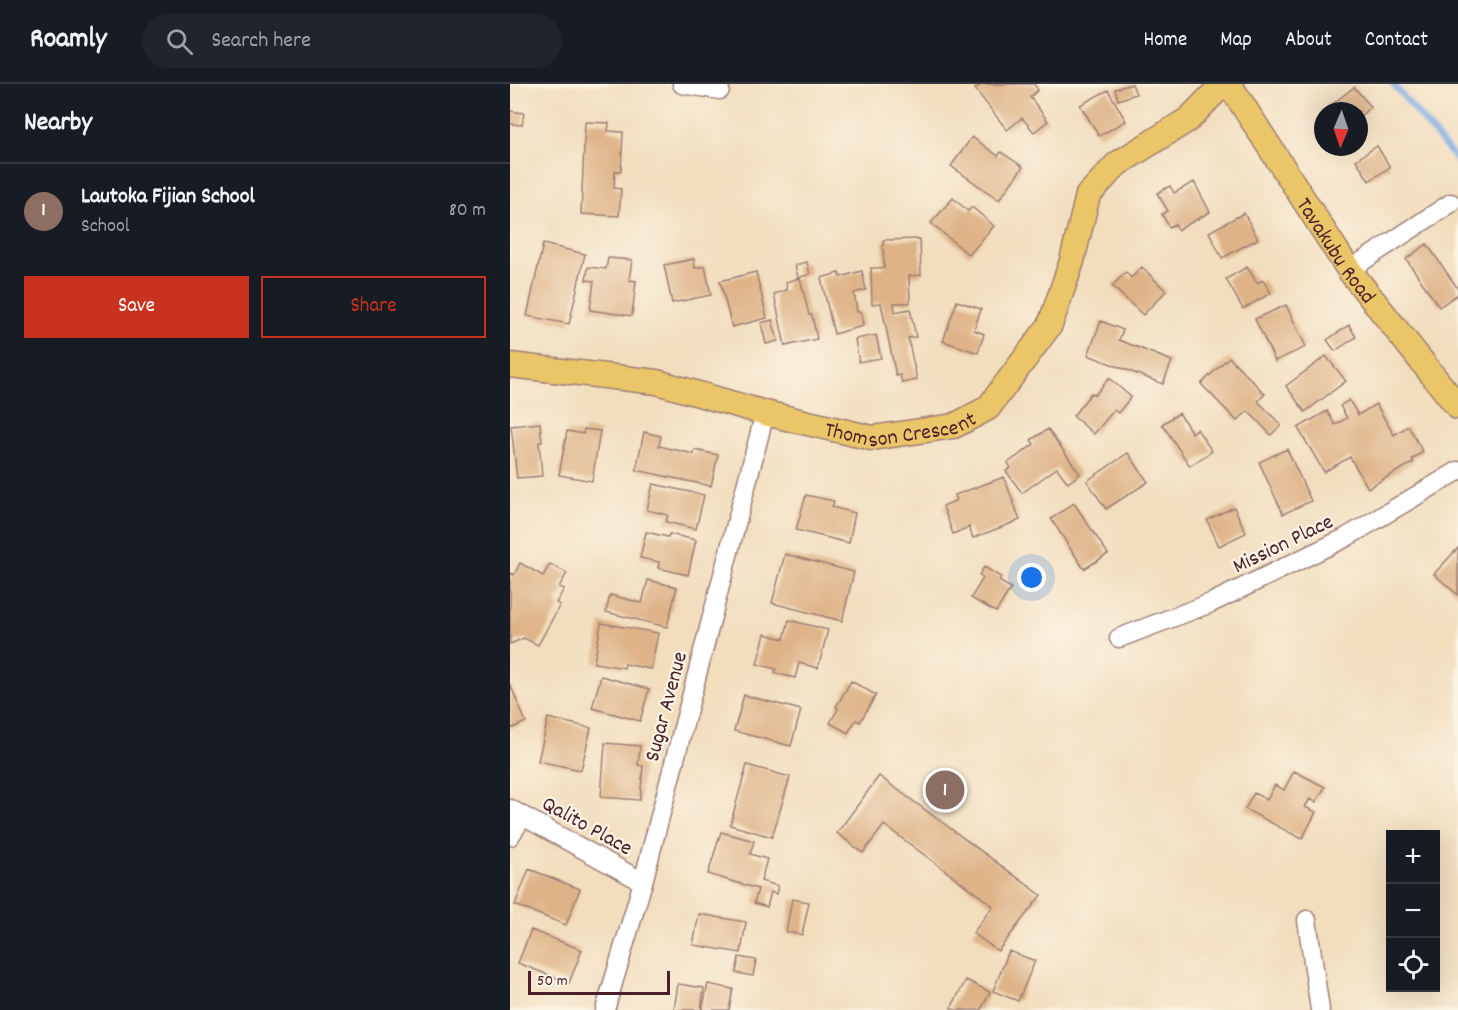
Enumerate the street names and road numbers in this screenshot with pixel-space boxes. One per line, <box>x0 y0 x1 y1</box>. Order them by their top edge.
street label: Tavakubu Road <box>1287 192 1382 311</box>
street label: Thomson Crescent <box>821 405 983 457</box>
street label: Mission Place <box>1228 507 1339 583</box>
street label: Sugar Avenue <box>638 649 697 765</box>
street label: Qalito Place <box>535 789 637 865</box>

